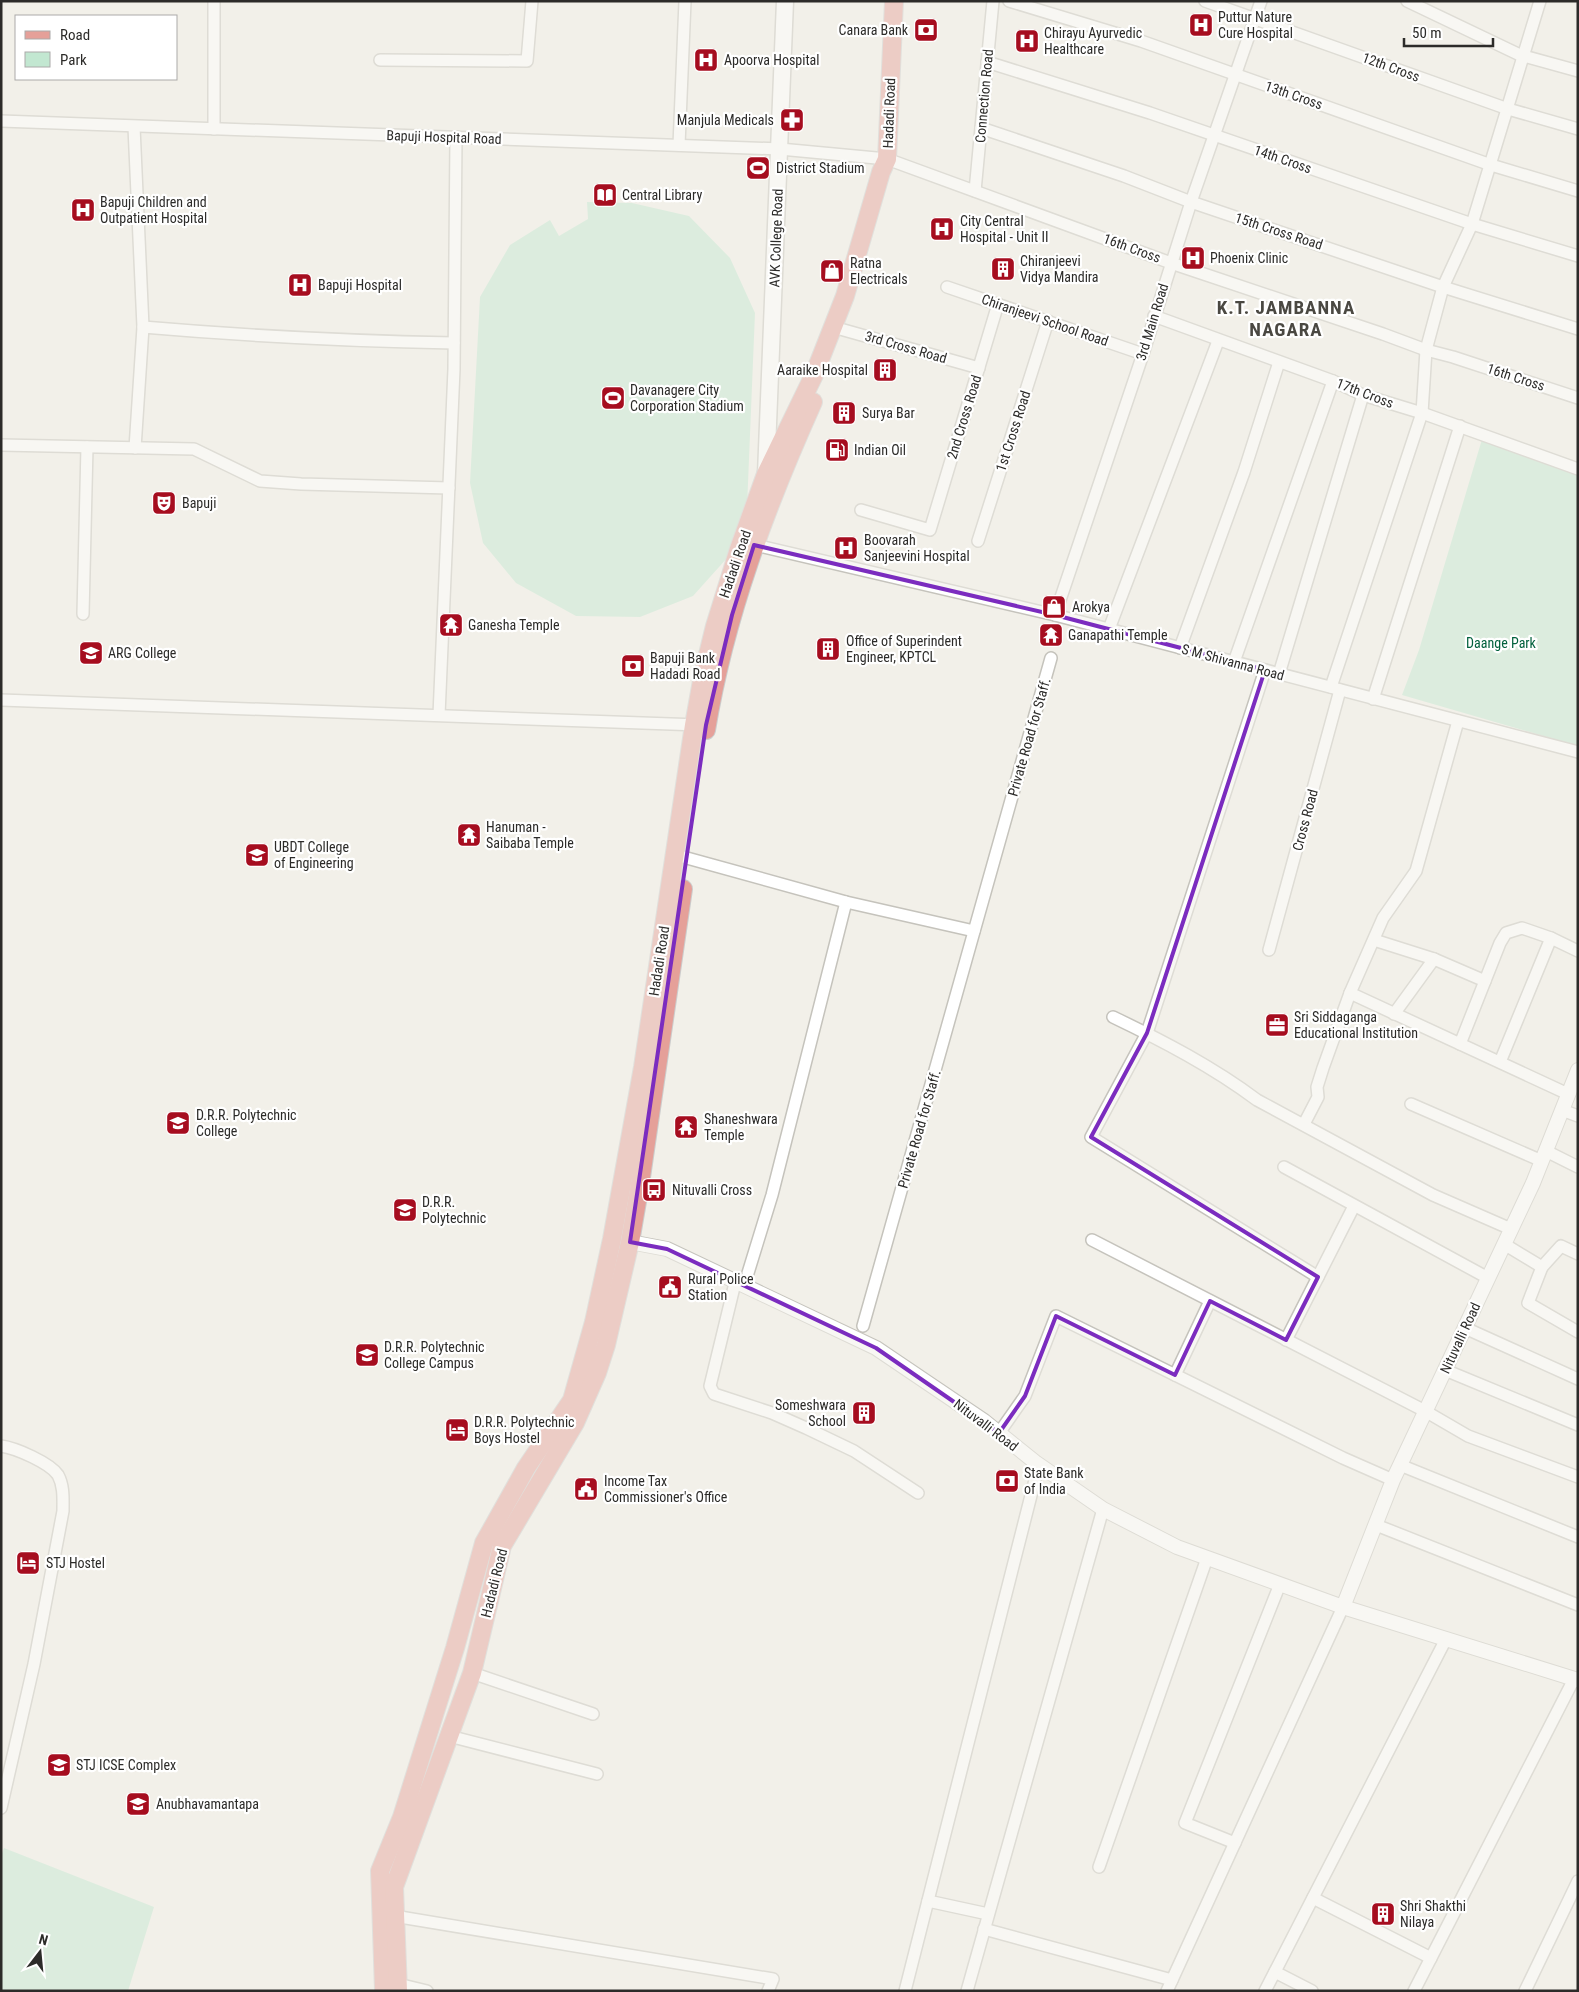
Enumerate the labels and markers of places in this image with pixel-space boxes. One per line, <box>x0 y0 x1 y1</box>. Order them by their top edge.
place label: Puttur Nature Cure Hospital <box>1218 9 1293 41</box>
hospital icon: Puttur Nature Cure Hospital <box>1188 12 1214 38</box>
bank icon: Canara Bank <box>913 17 939 43</box>
place label: Canara Bank <box>839 22 909 38</box>
place label: Chirayu Ayurvedic Healthcare <box>1044 25 1142 57</box>
hospital icon: Chirayu Ayurvedic Healthcare <box>1014 28 1040 54</box>
hospital icon: Apoorva Hospital <box>693 47 719 73</box>
place label: Apoorva Hospital <box>724 52 820 68</box>
pharmacy icon: Manjula Medicals <box>779 107 805 133</box>
place label: Manjula Medicals <box>677 112 774 128</box>
sports icon: District Stadium <box>745 155 771 181</box>
place label: District Stadium <box>776 160 865 176</box>
library icon: Central Library <box>592 182 618 208</box>
place label: Central Library <box>622 187 702 203</box>
place label: Bapuji Children and Outpatient Hospital <box>100 194 207 226</box>
hospital icon: Bapuji Children and Outpatient Hospital <box>70 197 96 223</box>
place label: City Central Hospital - Unit II <box>960 213 1048 245</box>
hospital icon: City Central Hospital - Unit II <box>929 216 955 242</box>
hospital icon: Phoenix Clinic <box>1180 245 1206 271</box>
place label: Phoenix Clinic <box>1210 250 1288 266</box>
place label: Chiranjeevi Vidya Mandira <box>1020 253 1099 285</box>
place label: Ratna Electricals <box>850 255 908 287</box>
building icon: Chiranjeevi Vidya Mandira <box>990 256 1016 282</box>
shop icon: Ratna Electricals <box>819 258 845 284</box>
hospital icon: Bapuji Hospital <box>287 272 313 298</box>
place label: Bapuji Hospital <box>318 277 402 293</box>
building icon: Aaraike Hospital <box>872 357 898 383</box>
place label: Aaraike Hospital <box>777 362 868 378</box>
place label: Davanagere City Corporation Stadium <box>630 382 744 414</box>
sports icon: Davanagere City Corporation Stadium <box>600 385 626 411</box>
building icon: Surya Bar <box>831 400 857 426</box>
place label: Surya Bar <box>862 405 915 421</box>
fuel station icon: Indian Oil <box>824 437 850 463</box>
place label: Indian Oil <box>854 442 906 458</box>
theatre icon: Bapuji <box>151 490 177 516</box>
place label: Bapuji <box>182 495 216 511</box>
place label: Boovarah Sanjeevini Hospital <box>864 532 970 564</box>
hospital icon: Boovarah Sanjeevini Hospital <box>833 535 859 561</box>
shop icon: Arokya <box>1041 594 1067 620</box>
place label: Arokya <box>1072 599 1110 615</box>
temple icon: Ganesha Temple <box>438 612 464 638</box>
place label: Ganesha Temple <box>468 617 560 633</box>
temple icon: Ganapathi Temple <box>1038 622 1064 648</box>
place label: Ganapathi Temple <box>1068 627 1168 643</box>
place label: Office of Superindent Engineer, KPTCL <box>846 633 962 665</box>
building icon: Office of Superindent Engineer, KPTCL <box>815 636 841 662</box>
school or university icon: ARG College <box>78 640 104 666</box>
place label: ARG College <box>108 645 177 661</box>
place label: Bapuji Bank Hadadi Road <box>650 650 721 682</box>
bank icon: Bapuji Bank Hadadi Road <box>620 653 646 679</box>
place label: Hanuman - Saibaba Temple <box>486 819 574 851</box>
temple icon: Hanuman - Saibaba Temple <box>456 822 482 848</box>
place label: UBDT College of Engineering <box>274 839 354 871</box>
school or university icon: UBDT College of Engineering <box>244 842 270 868</box>
place label: Sri Siddaganga Educational Institution <box>1294 1009 1418 1041</box>
office icon: Sri Siddaganga Educational Institution <box>1264 1012 1290 1038</box>
place label: D.R.R. Polytechnic College <box>196 1107 297 1139</box>
school or university icon: D.R.R. Polytechnic College <box>165 1110 191 1136</box>
place label: Shaneshwara Temple <box>704 1111 778 1143</box>
temple icon: Shaneshwara Temple <box>673 1114 699 1140</box>
bus stop icon: Nituvalli Cross <box>641 1177 667 1203</box>
place label: Nituvalli Cross <box>672 1182 752 1198</box>
place label: D.R.R. Polytechnic <box>422 1194 486 1226</box>
school or university icon: D.R.R. Polytechnic <box>392 1197 418 1223</box>
place label: Rural Police Station <box>688 1271 754 1303</box>
public building icon: Rural Police Station <box>657 1274 683 1300</box>
place label: D.R.R. Polytechnic College Campus <box>384 1339 485 1371</box>
school or university icon: D.R.R. Polytechnic College Campus <box>354 1342 380 1368</box>
place label: Someshwara School <box>775 1397 846 1429</box>
building icon: Someshwara School <box>851 1400 877 1426</box>
place label: D.R.R. Polytechnic Boys Hostel <box>474 1414 575 1446</box>
hotel icon: D.R.R. Polytechnic Boys Hostel <box>444 1417 470 1443</box>
place label: State Bank of India <box>1024 1465 1084 1497</box>
bank icon: State Bank of India <box>994 1468 1020 1494</box>
place label: Income Tax Commissioner's Office <box>604 1473 728 1505</box>
public building icon: Income Tax Commissioner's Office <box>573 1476 599 1502</box>
hotel icon: STJ Hostel <box>15 1550 41 1576</box>
place label: STJ Hostel <box>46 1555 105 1571</box>
school or university icon: STJ ICSE Complex <box>46 1752 72 1778</box>
place label: STJ ICSE Complex <box>76 1757 176 1773</box>
school or university icon: Anubhavamantapa <box>125 1791 151 1817</box>
place label: Anubhavamantapa <box>156 1796 259 1812</box>
place label: Shri Shakthi Nilaya <box>1400 1898 1466 1930</box>
building icon: Shri Shakthi Nilaya <box>1370 1901 1396 1927</box>

